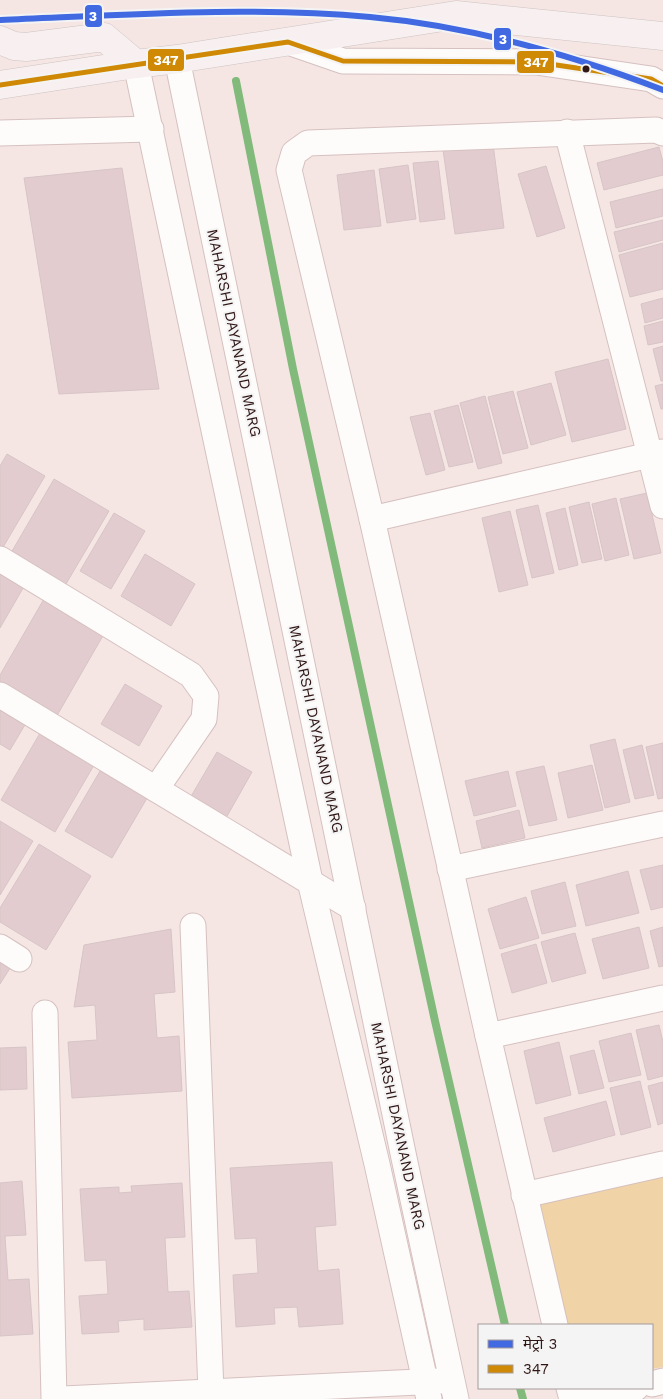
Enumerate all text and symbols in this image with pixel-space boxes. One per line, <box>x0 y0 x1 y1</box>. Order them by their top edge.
line badge: 3 <box>84 4 103 28</box>
text: 3 <box>89 8 97 24</box>
line badge: 3 <box>493 27 512 51</box>
text: 3 <box>499 31 507 47</box>
line badge: 347 <box>147 48 185 72</box>
line badge: 347 <box>516 50 555 74</box>
text: 347 <box>153 52 179 68</box>
text: 347 <box>523 54 549 70</box>
unlabelled marker <box>581 64 591 74</box>
street label: MAHARSHI DAYANAND MARG <box>203 227 265 439</box>
street label: MAHARSHI DAYANAND MARG <box>285 623 347 835</box>
street label: MAHARSHI DAYANAND MARG <box>367 1020 429 1232</box>
legend <box>478 1324 653 1389</box>
text: मेट्रो 3 <box>523 1335 557 1353</box>
text: 347 <box>523 1360 549 1378</box>

